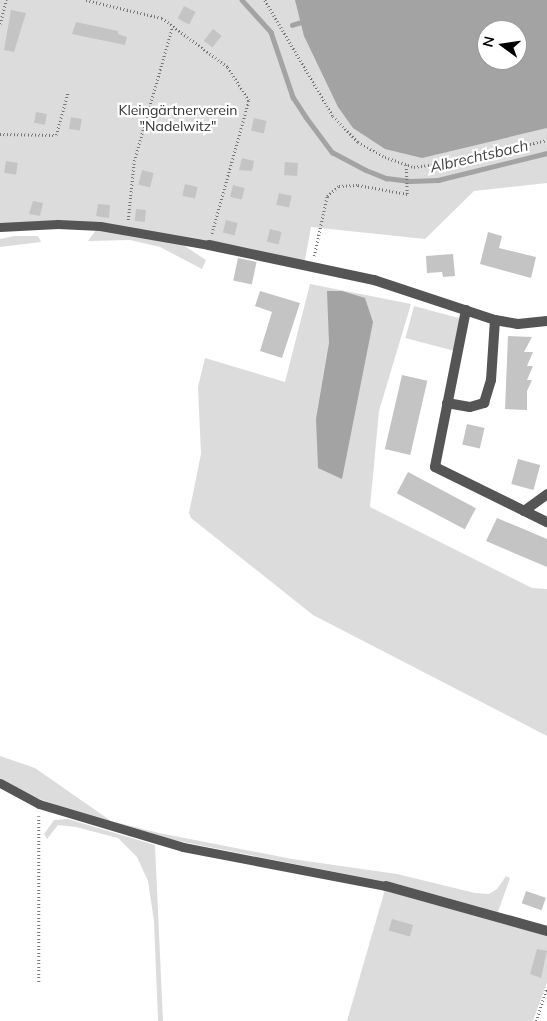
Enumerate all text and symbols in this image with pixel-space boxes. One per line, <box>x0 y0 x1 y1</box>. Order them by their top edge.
north arrow <box>477 20 527 70</box>
text: N <box>478 34 498 49</box>
park label: Kleingärtnerverein "Nadelwitz" <box>119 102 237 134</box>
water label: Albrechtsbach <box>428 136 530 176</box>

